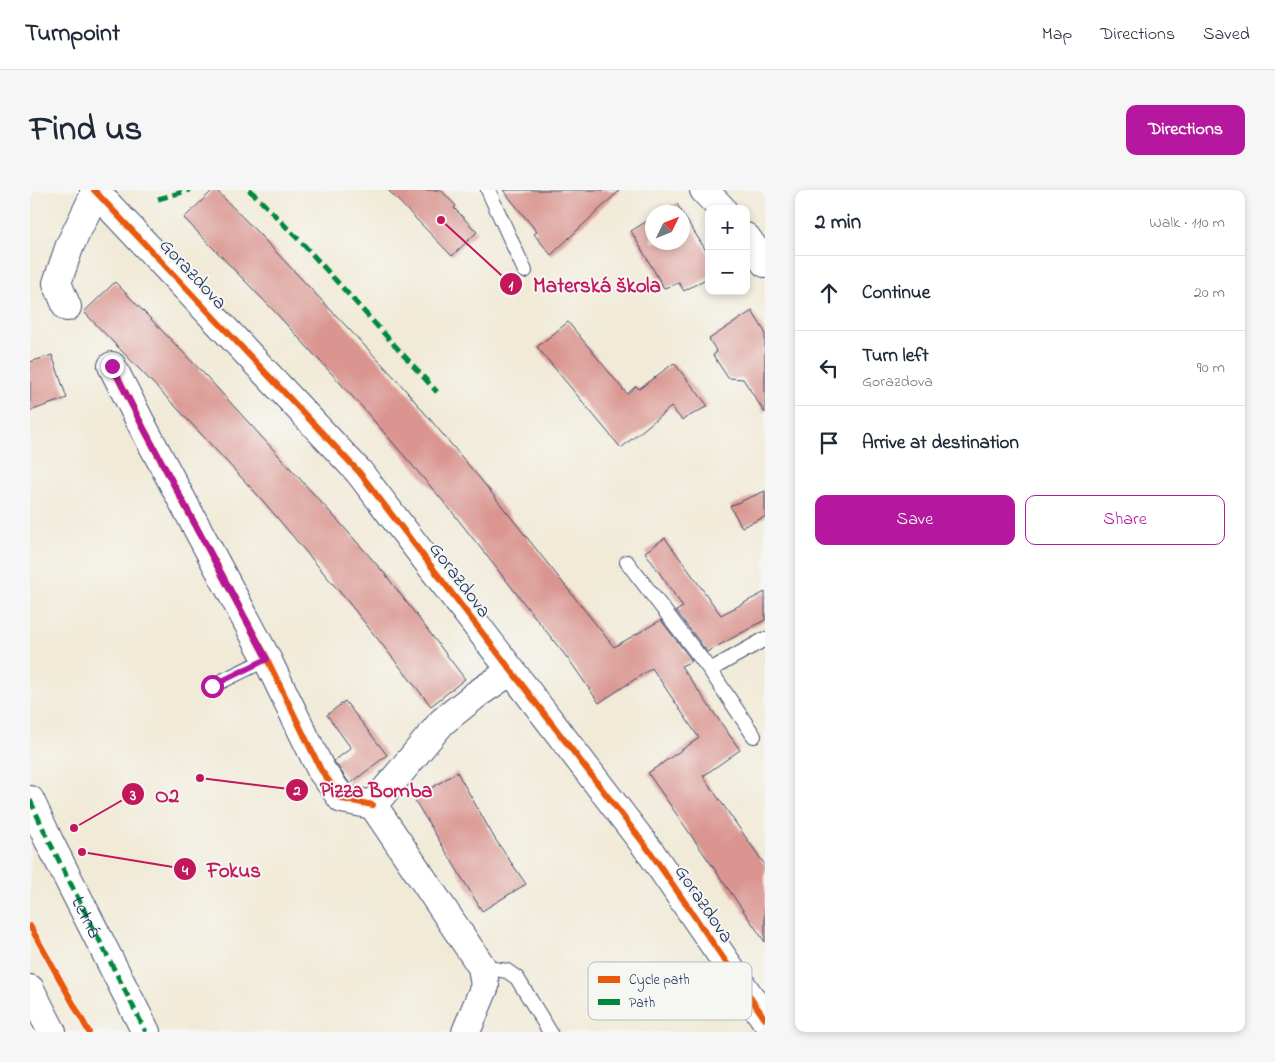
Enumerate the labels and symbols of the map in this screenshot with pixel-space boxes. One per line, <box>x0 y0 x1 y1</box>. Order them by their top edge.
north arrow <box>645 205 690 250</box>
street label: Gorazdova <box>151 232 233 317</box>
callout: Materská škola <box>498 266 671 302</box>
text: Materská škola <box>533 272 661 302</box>
text: 1 <box>509 275 514 297</box>
route end <box>101 355 124 378</box>
street label: Gorazdova <box>421 536 497 625</box>
route start <box>201 675 224 698</box>
callout: Pizza Bomba <box>284 772 442 808</box>
callout: O2 <box>120 776 189 812</box>
text: Pizza Bomba <box>320 777 432 807</box>
text: 2 <box>292 780 301 802</box>
text: O2 <box>155 782 180 812</box>
text: 3 <box>129 785 136 807</box>
callout: Fokus <box>172 851 271 887</box>
text: Fokus <box>206 857 261 887</box>
text: 4 <box>181 860 189 882</box>
street label: Gorazdova <box>666 860 740 949</box>
street label: Letná <box>62 892 108 944</box>
legend <box>588 962 752 1020</box>
text: Cycle path <box>629 970 690 992</box>
text: Path <box>629 993 655 1014</box>

